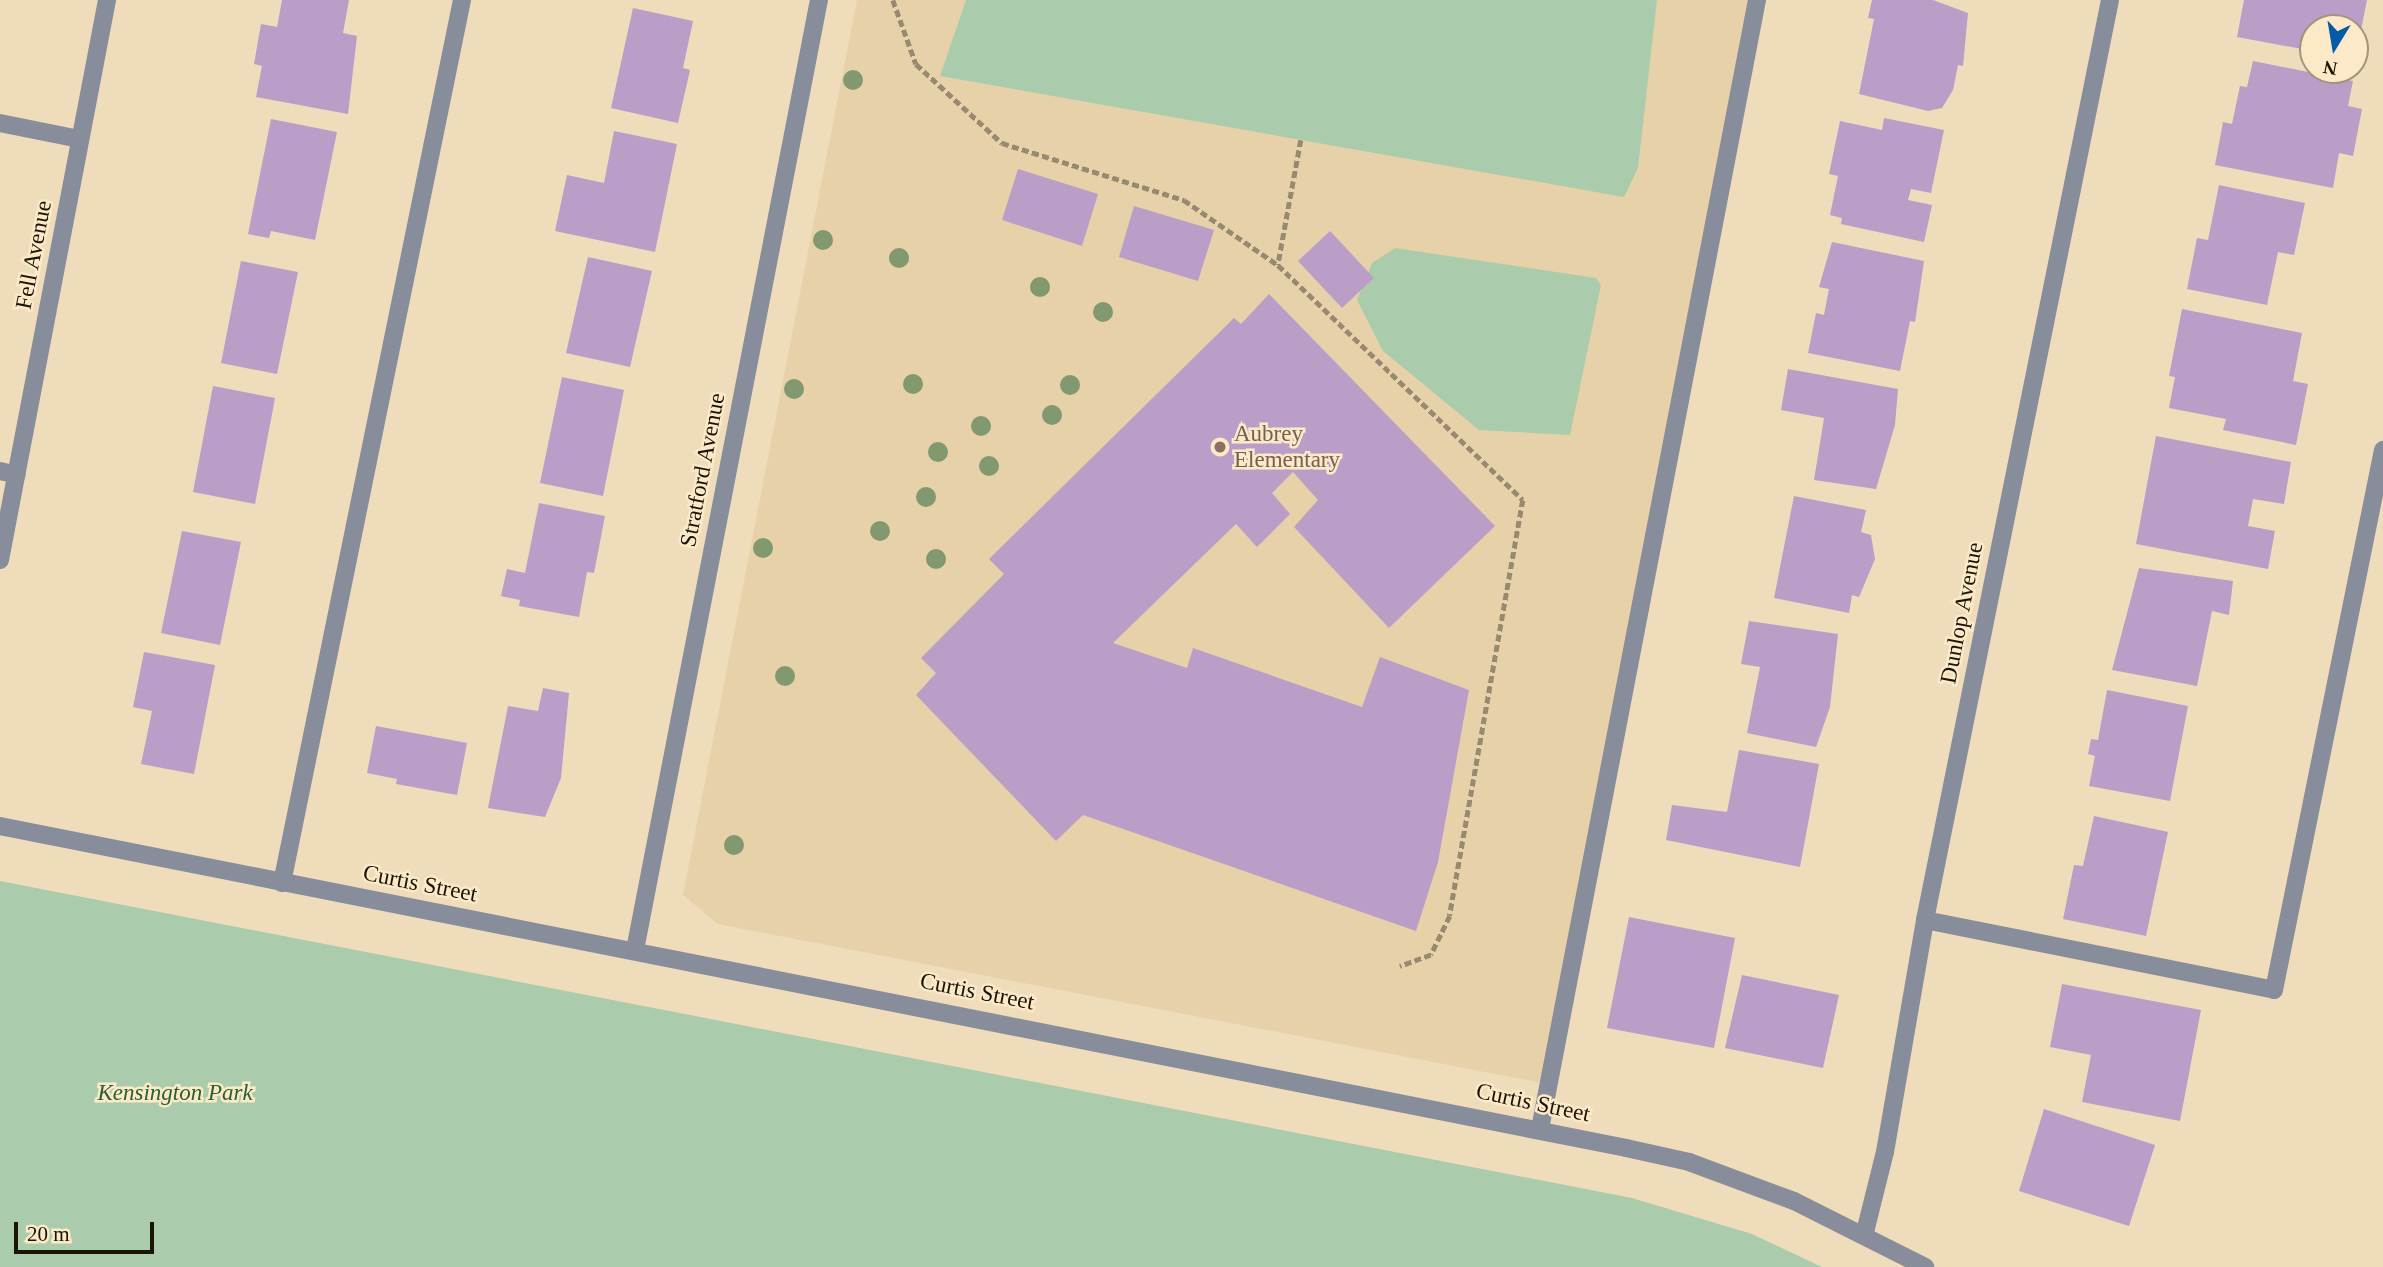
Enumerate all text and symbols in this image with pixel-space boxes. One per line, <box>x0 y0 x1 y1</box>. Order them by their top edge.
north arrow <box>2299 14 2369 84</box>
text: N <box>2322 57 2339 80</box>
street label: Fell Avenue <box>10 198 58 312</box>
street label: Stratford Avenue <box>674 390 732 550</box>
place label: Aubrey Elementary <box>1234 420 1340 474</box>
marker: Aubrey Elementary <box>1212 439 1228 455</box>
street label: Dunlop Avenue <box>1935 539 1989 687</box>
street label: Curtis Street <box>361 859 479 909</box>
street label: Curtis Street <box>918 967 1036 1017</box>
street label: Curtis Street <box>1474 1077 1592 1129</box>
park label: Kensington Park <box>97 1079 253 1107</box>
scale bar <box>18 1208 158 1252</box>
text: 20 m <box>27 1222 70 1246</box>

